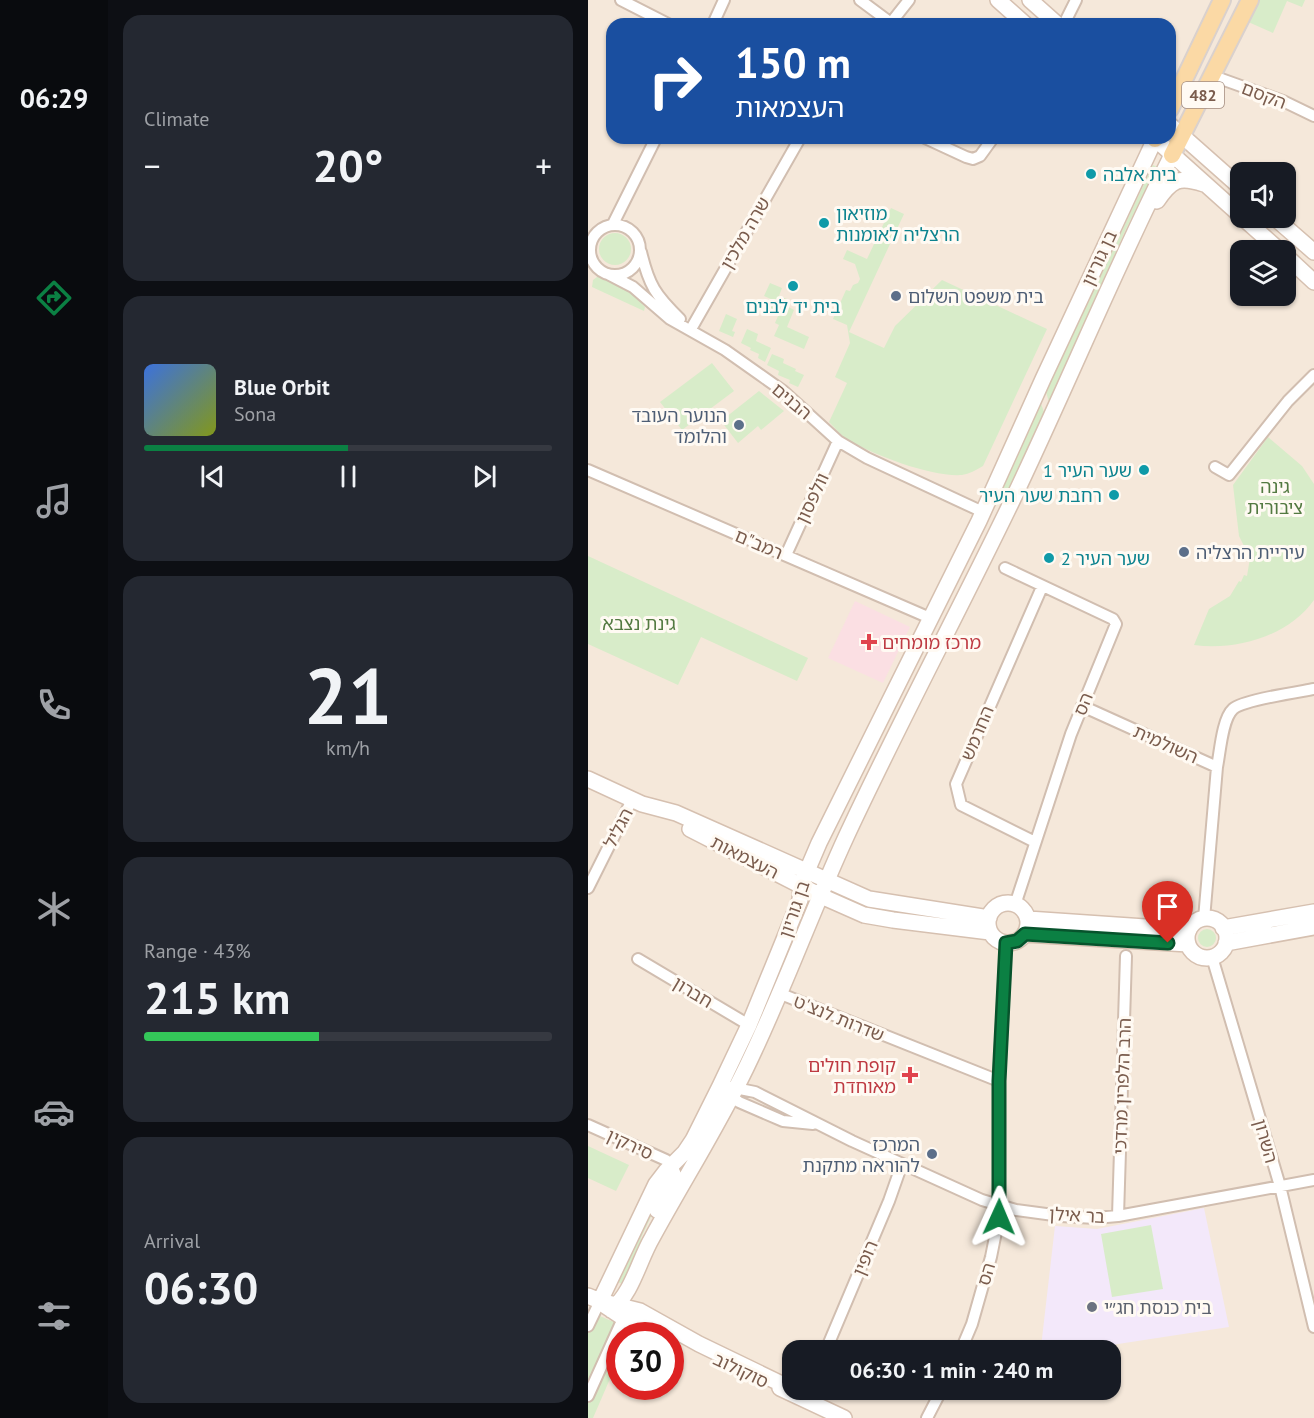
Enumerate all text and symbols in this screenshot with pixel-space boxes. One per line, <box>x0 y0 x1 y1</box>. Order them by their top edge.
text: 150 m <box>735 35 851 90</box>
icon: right <box>636 42 714 120</box>
street label: הקסם <box>1238 76 1290 114</box>
text: 06:29 <box>20 81 88 115</box>
road number: 482 <box>1182 82 1224 108</box>
text: העצמאות <box>735 90 844 124</box>
text: Climate <box>144 106 210 132</box>
text: 20° <box>313 136 383 194</box>
text: − <box>144 144 161 187</box>
text: + <box>535 144 552 187</box>
map controls <box>1230 162 1296 306</box>
button: sound <box>1230 162 1296 228</box>
place label: בית אלבה <box>1103 163 1177 186</box>
marker: בית אלבה <box>1084 167 1098 181</box>
street label: שרה מלכין <box>715 193 775 273</box>
place label: מוזיאון הרצליה לאומנות <box>836 202 960 246</box>
marker: מוזיאון הרצליה לאומנות <box>817 216 831 230</box>
street label: בן גוריון <box>1076 226 1122 290</box>
button: layers <box>1230 240 1296 306</box>
icon: directions <box>33 277 75 319</box>
marker: בית יד לבנים <box>786 279 800 293</box>
place label: בית משפט השלום <box>908 285 1044 308</box>
marker: בית משפט השלום <box>889 289 903 303</box>
place label: בית יד לבנים <box>746 295 840 318</box>
text: Blue Orbit <box>234 373 330 401</box>
street label: הבנים <box>767 378 817 424</box>
text: Sona <box>234 401 276 427</box>
place label: הנוער העובד והלומד <box>631 404 727 448</box>
marker: הנוער העובד והלומד <box>732 418 746 432</box>
place label: שער העיר 1 <box>1043 459 1132 482</box>
icon: previous <box>196 460 229 493</box>
icon: pause <box>332 460 365 493</box>
icon: next <box>468 460 501 493</box>
marker: שער העיר 1 <box>1137 463 1151 477</box>
street label: וולפסון <box>790 469 834 527</box>
park label: גינה ציבורית <box>1247 475 1303 519</box>
icon: music <box>33 480 75 522</box>
place label: רחבת שער העיר <box>979 484 1102 507</box>
marker: רחבת שער העיר <box>1107 488 1121 502</box>
street label: רמב"ם <box>732 524 786 564</box>
place label: עיריית הרצליה <box>1196 541 1305 564</box>
marker: עיריית הרצליה <box>1177 545 1191 559</box>
place label: שער העיר 2 <box>1061 547 1150 570</box>
marker: שער העיר 2 <box>1042 551 1056 565</box>
park label: גינת נצבא <box>602 612 676 635</box>
place label: מרכז מומחים <box>882 631 981 654</box>
marker: מרכז מומחים <box>860 633 878 651</box>
text: 21 <box>304 645 392 746</box>
icon: phone <box>33 684 75 726</box>
street label: הס <box>1068 689 1098 719</box>
street label: החרמש <box>955 702 999 764</box>
street label: השולמית <box>1130 720 1202 768</box>
text: km/h <box>326 735 370 761</box>
street label: הגליל <box>598 804 638 852</box>
street label: העצמאות <box>707 830 783 884</box>
street label: בן גוריון <box>774 877 814 941</box>
pin <box>1142 881 1193 943</box>
icon: climate <box>33 888 75 930</box>
icon: arrive <box>1151 890 1184 923</box>
text: Range · 43% <box>144 938 251 964</box>
text: 215 km <box>144 968 290 1026</box>
street label: חברון <box>669 971 717 1013</box>
street label: שדרות לנצ'ט <box>790 989 888 1047</box>
street label: הרב הלפרין מרדכי <box>1108 1017 1136 1155</box>
place label: קופת חולים מאוחדת <box>808 1054 896 1098</box>
marker: קופת חולים מאוחדת <box>901 1066 919 1084</box>
icon: car <box>33 1091 75 1133</box>
street label: השרון <box>1249 1116 1283 1166</box>
street label: סירקין <box>603 1123 657 1165</box>
place label: המרכז להוראה מתקנת <box>803 1133 920 1177</box>
marker: המרכז להוראה מתקנת <box>925 1147 939 1161</box>
position arrow <box>967 1185 1031 1249</box>
street label: בר אילן <box>1049 1202 1105 1228</box>
text: Arrival <box>144 1228 200 1254</box>
street label: רופין <box>847 1237 883 1279</box>
text: 06:30 <box>144 1258 258 1316</box>
street label: הס <box>972 1260 1000 1288</box>
icon: filters <box>33 1295 75 1337</box>
place label: בית כנסת חג״י <box>1104 1296 1212 1319</box>
marker: בית כנסת חג״י <box>1085 1300 1099 1314</box>
speed limit sign: 30 <box>606 1322 684 1400</box>
street label: סוקולוב <box>710 1347 772 1393</box>
text: 06:30 · 1 min · 240 m <box>850 1356 1053 1384</box>

